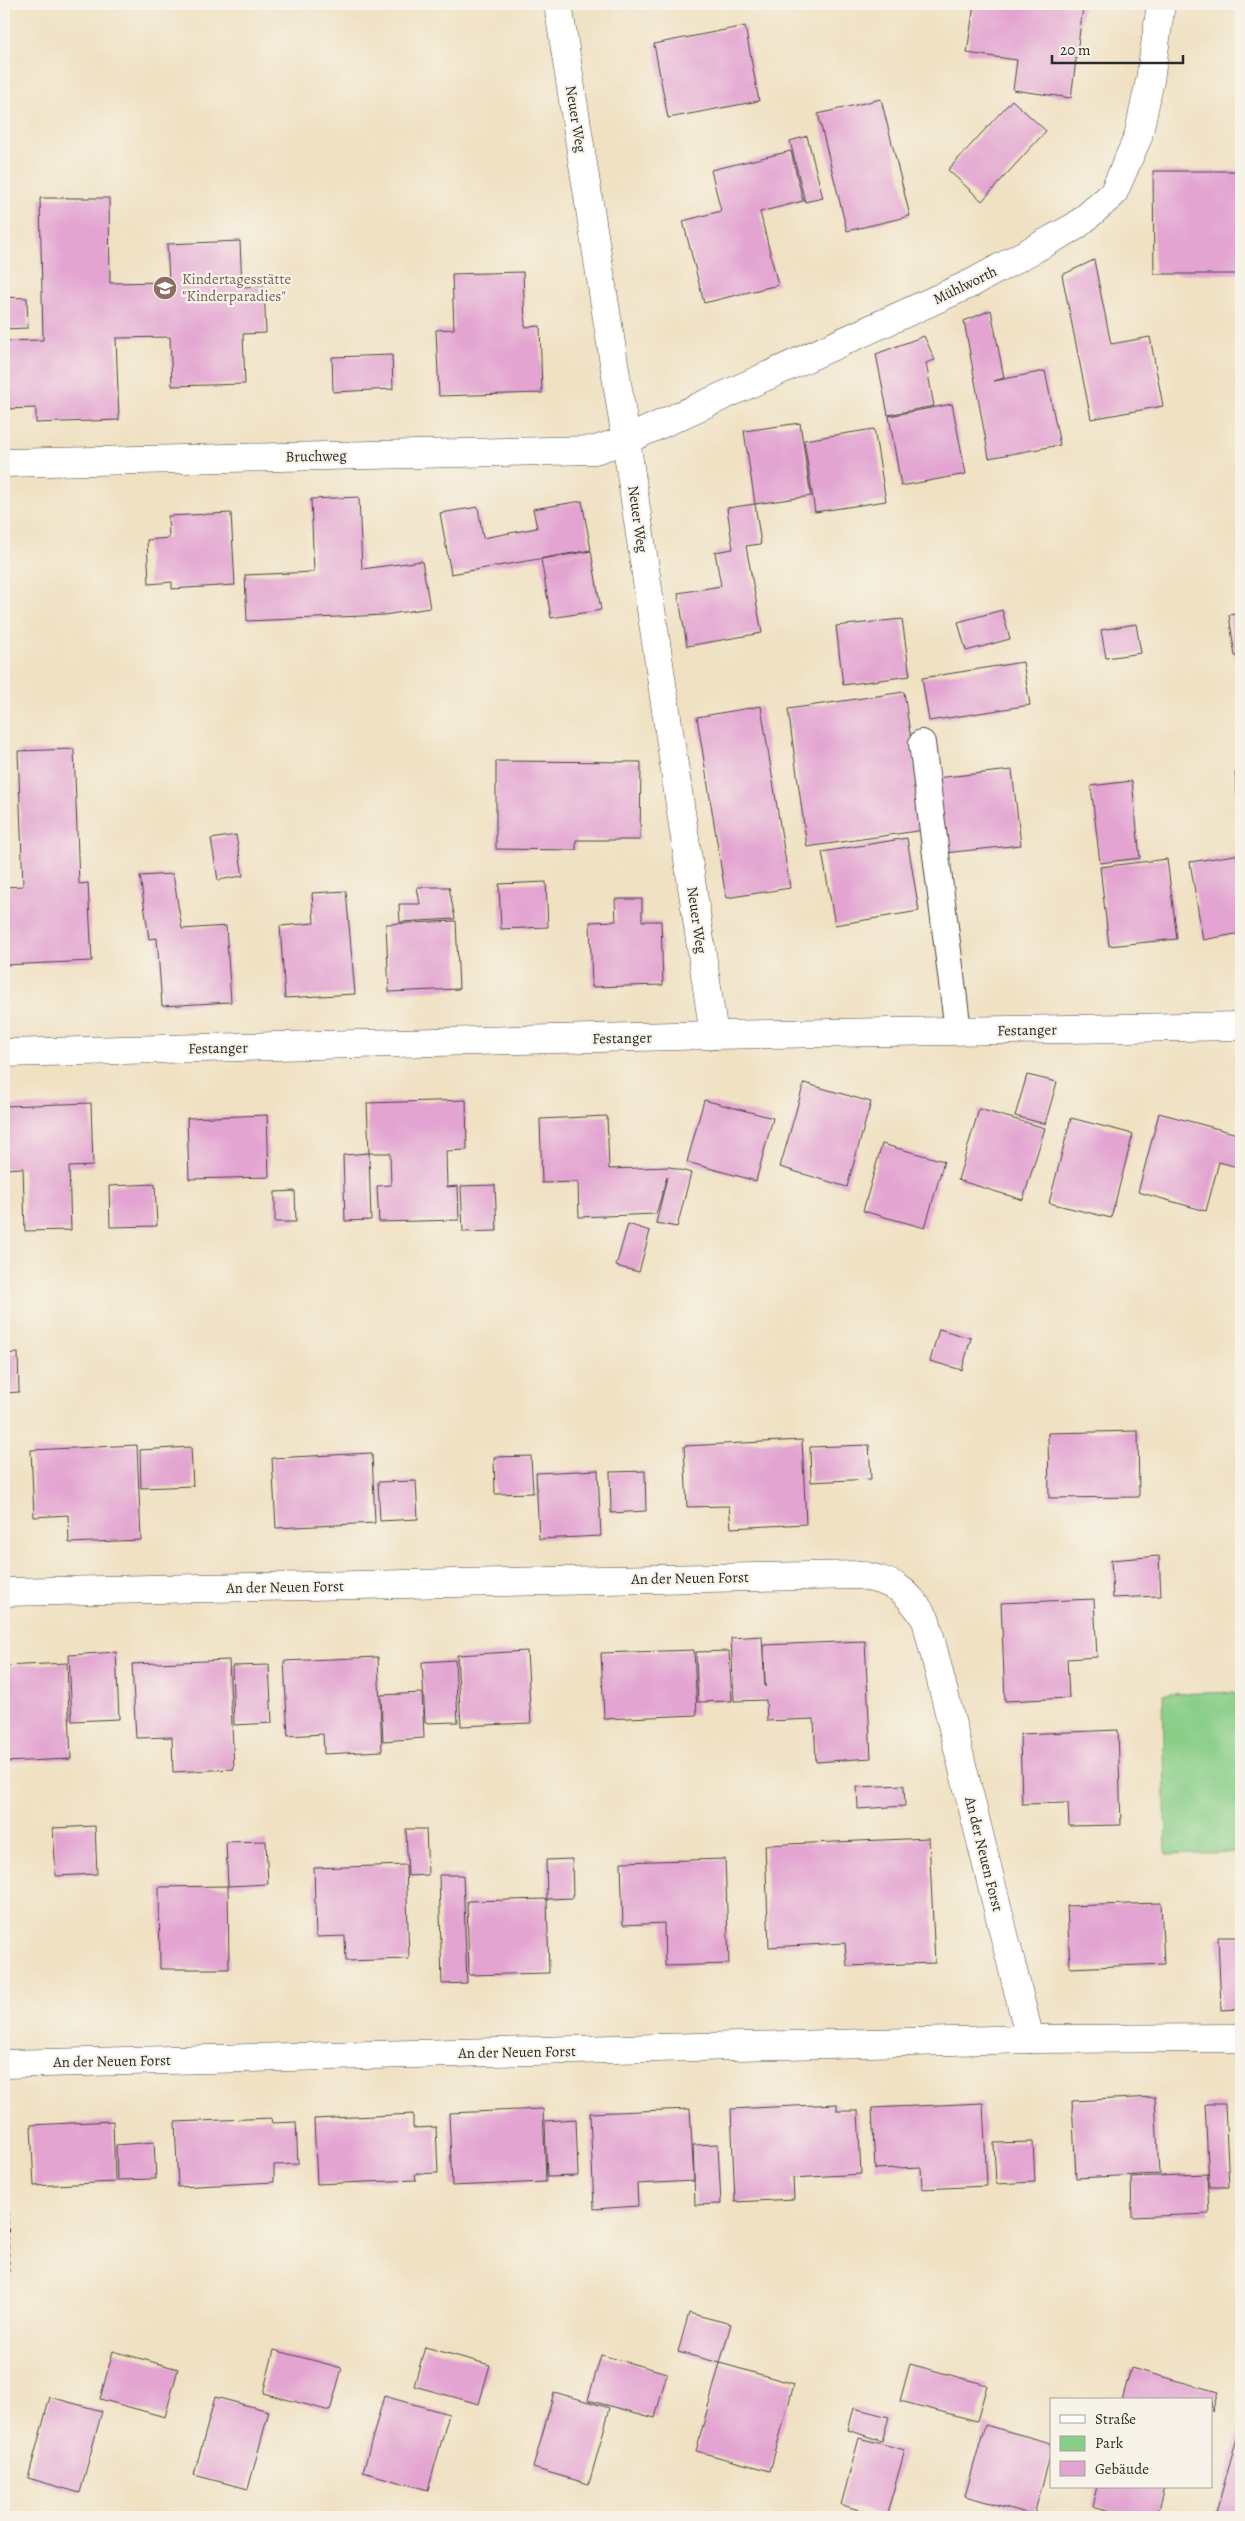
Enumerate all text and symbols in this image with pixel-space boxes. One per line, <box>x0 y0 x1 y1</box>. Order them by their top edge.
scale bar <box>1052 32 1184 64</box>
text: 20 m <box>1060 40 1091 60</box>
street label: Neuer Weg <box>561 84 591 154</box>
street label: Mühlworth <box>930 261 1000 309</box>
place label: Kindertagesstätte "Kinderparadies" <box>182 269 291 306</box>
school or university icon: Kindertagesstätte "Kinderparadies" <box>152 275 178 301</box>
street label: Bruchweg <box>285 445 347 467</box>
street label: Neuer Weg <box>623 484 653 554</box>
street label: Neuer Weg <box>682 885 712 955</box>
street label: Festanger <box>997 1019 1057 1041</box>
street label: Festanger <box>592 1027 652 1049</box>
street label: Festanger <box>188 1037 248 1059</box>
street label: An der Neuen Forst <box>630 1567 749 1589</box>
street label: An der Neuen Forst <box>225 1576 344 1598</box>
street label: An der Neuen Forst <box>960 1794 1008 1914</box>
street label: An der Neuen Forst <box>457 2041 576 2063</box>
street label: An der Neuen Forst <box>52 2050 171 2072</box>
legend <box>1050 2398 1212 2488</box>
text: Straße <box>1095 2409 1136 2429</box>
text: Park <box>1095 2433 1124 2453</box>
text: Gebäude <box>1095 2459 1149 2479</box>

